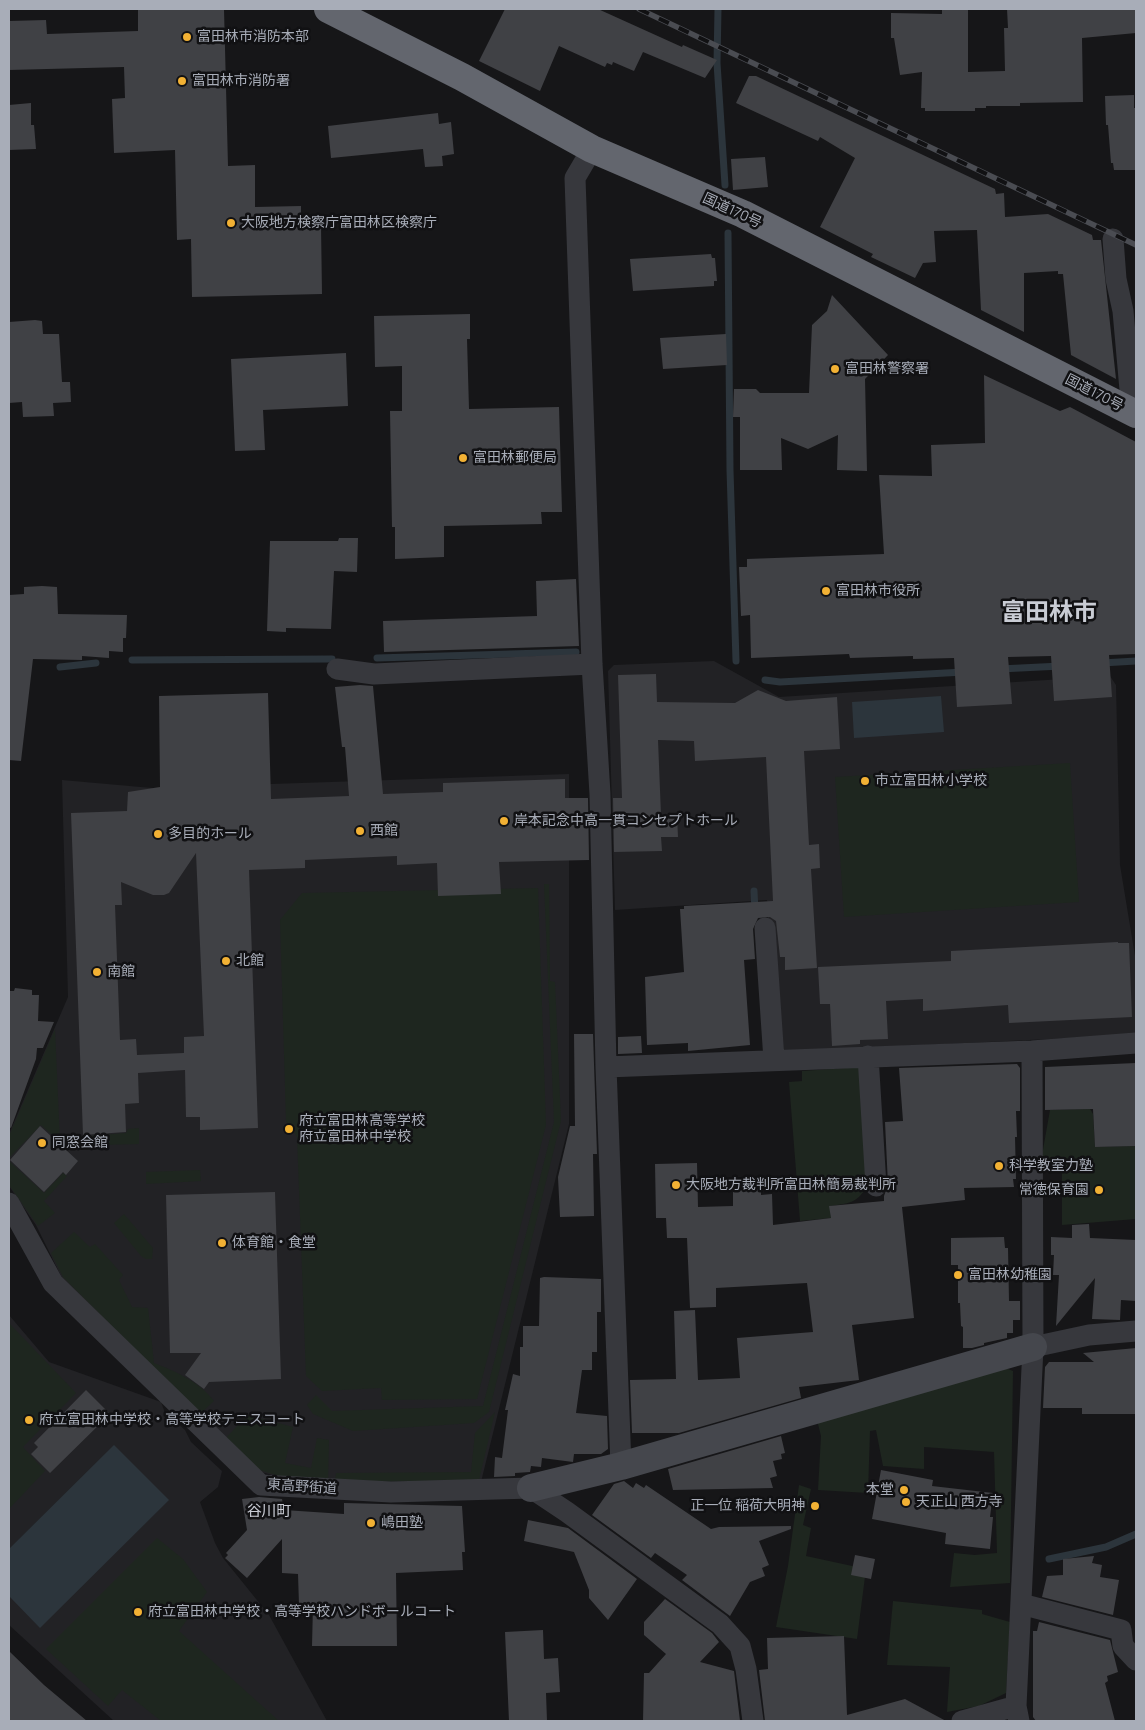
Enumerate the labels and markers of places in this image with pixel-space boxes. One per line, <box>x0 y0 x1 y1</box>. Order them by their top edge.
place label: 富田林市消防本部 <box>197 29 309 45</box>
marker: 富田林市消防本部 <box>181 31 193 43</box>
place label: 富田林市消防署 <box>192 73 290 89</box>
marker: 富田林市消防署 <box>176 75 188 87</box>
place label: 大阪地方検察庁富田林区検察庁 <box>241 215 437 231</box>
marker: 大阪地方検察庁富田林区検察庁 <box>225 217 237 229</box>
place label: 富田林警察署 <box>845 361 929 377</box>
marker: 富田林警察署 <box>829 363 841 375</box>
place label: 富田林郵便局 <box>473 450 557 466</box>
marker: 富田林郵便局 <box>457 452 469 464</box>
place label: 富田林市役所 <box>836 583 920 599</box>
marker: 富田林市役所 <box>820 585 832 597</box>
place label: 市立富田林小学校 <box>875 773 987 789</box>
marker: 市立富田林小学校 <box>859 775 871 787</box>
place label: 岸本記念中高一貫コンセプトホール <box>514 813 738 829</box>
marker: 岸本記念中高一貫コンセプトホール <box>498 815 510 827</box>
place label: 西館 <box>370 823 398 839</box>
marker: 西館 <box>354 825 366 837</box>
place label: 多目的ホール <box>168 826 252 842</box>
marker: 多目的ホール <box>152 828 164 840</box>
place label: 北館 <box>236 953 264 969</box>
marker: 北館 <box>220 955 232 967</box>
place label: 南館 <box>107 964 135 980</box>
marker: 南館 <box>91 966 103 978</box>
place label: 府立富田林高等学校 府立富田林中学校 <box>299 1113 425 1146</box>
marker: 府立富田林高等学校 府立富田林中学校 <box>283 1123 295 1135</box>
place label: 同窓会館 <box>52 1135 108 1151</box>
marker: 同窓会館 <box>36 1137 48 1149</box>
place label: 科学教室力塾 <box>1009 1158 1093 1174</box>
marker: 科学教室力塾 <box>993 1160 1005 1172</box>
place label: 大阪地方裁判所富田林簡易裁判所 <box>686 1177 896 1193</box>
marker: 大阪地方裁判所富田林簡易裁判所 <box>670 1179 682 1191</box>
place label: 常徳保育園 <box>1019 1182 1089 1198</box>
marker: 常徳保育園 <box>1093 1184 1105 1196</box>
place label: 体育館・食堂 <box>232 1235 316 1251</box>
marker: 体育館・食堂 <box>216 1237 228 1249</box>
place label: 富田林幼稚園 <box>968 1267 1052 1283</box>
marker: 富田林幼稚園 <box>952 1269 964 1281</box>
place label: 府立富田林中学校・高等学校テニスコート <box>39 1412 305 1428</box>
marker: 府立富田林中学校・高等学校テニスコート <box>23 1414 35 1426</box>
place label: 本堂 <box>866 1482 894 1498</box>
marker: 本堂 <box>898 1484 910 1496</box>
place label: 天正山 西方寺 <box>916 1494 1003 1510</box>
marker: 天正山 西方寺 <box>900 1496 912 1508</box>
place label: 正一位 稲荷大明神 <box>690 1498 805 1514</box>
marker: 正一位 稲荷大明神 <box>809 1500 821 1512</box>
place label: 嶋田塾 <box>381 1515 423 1531</box>
marker: 嶋田塾 <box>365 1517 377 1529</box>
place label: 府立富田林中学校・高等学校ハンドボールコート <box>148 1604 456 1620</box>
marker: 府立富田林中学校・高等学校ハンドボールコート <box>132 1606 144 1618</box>

